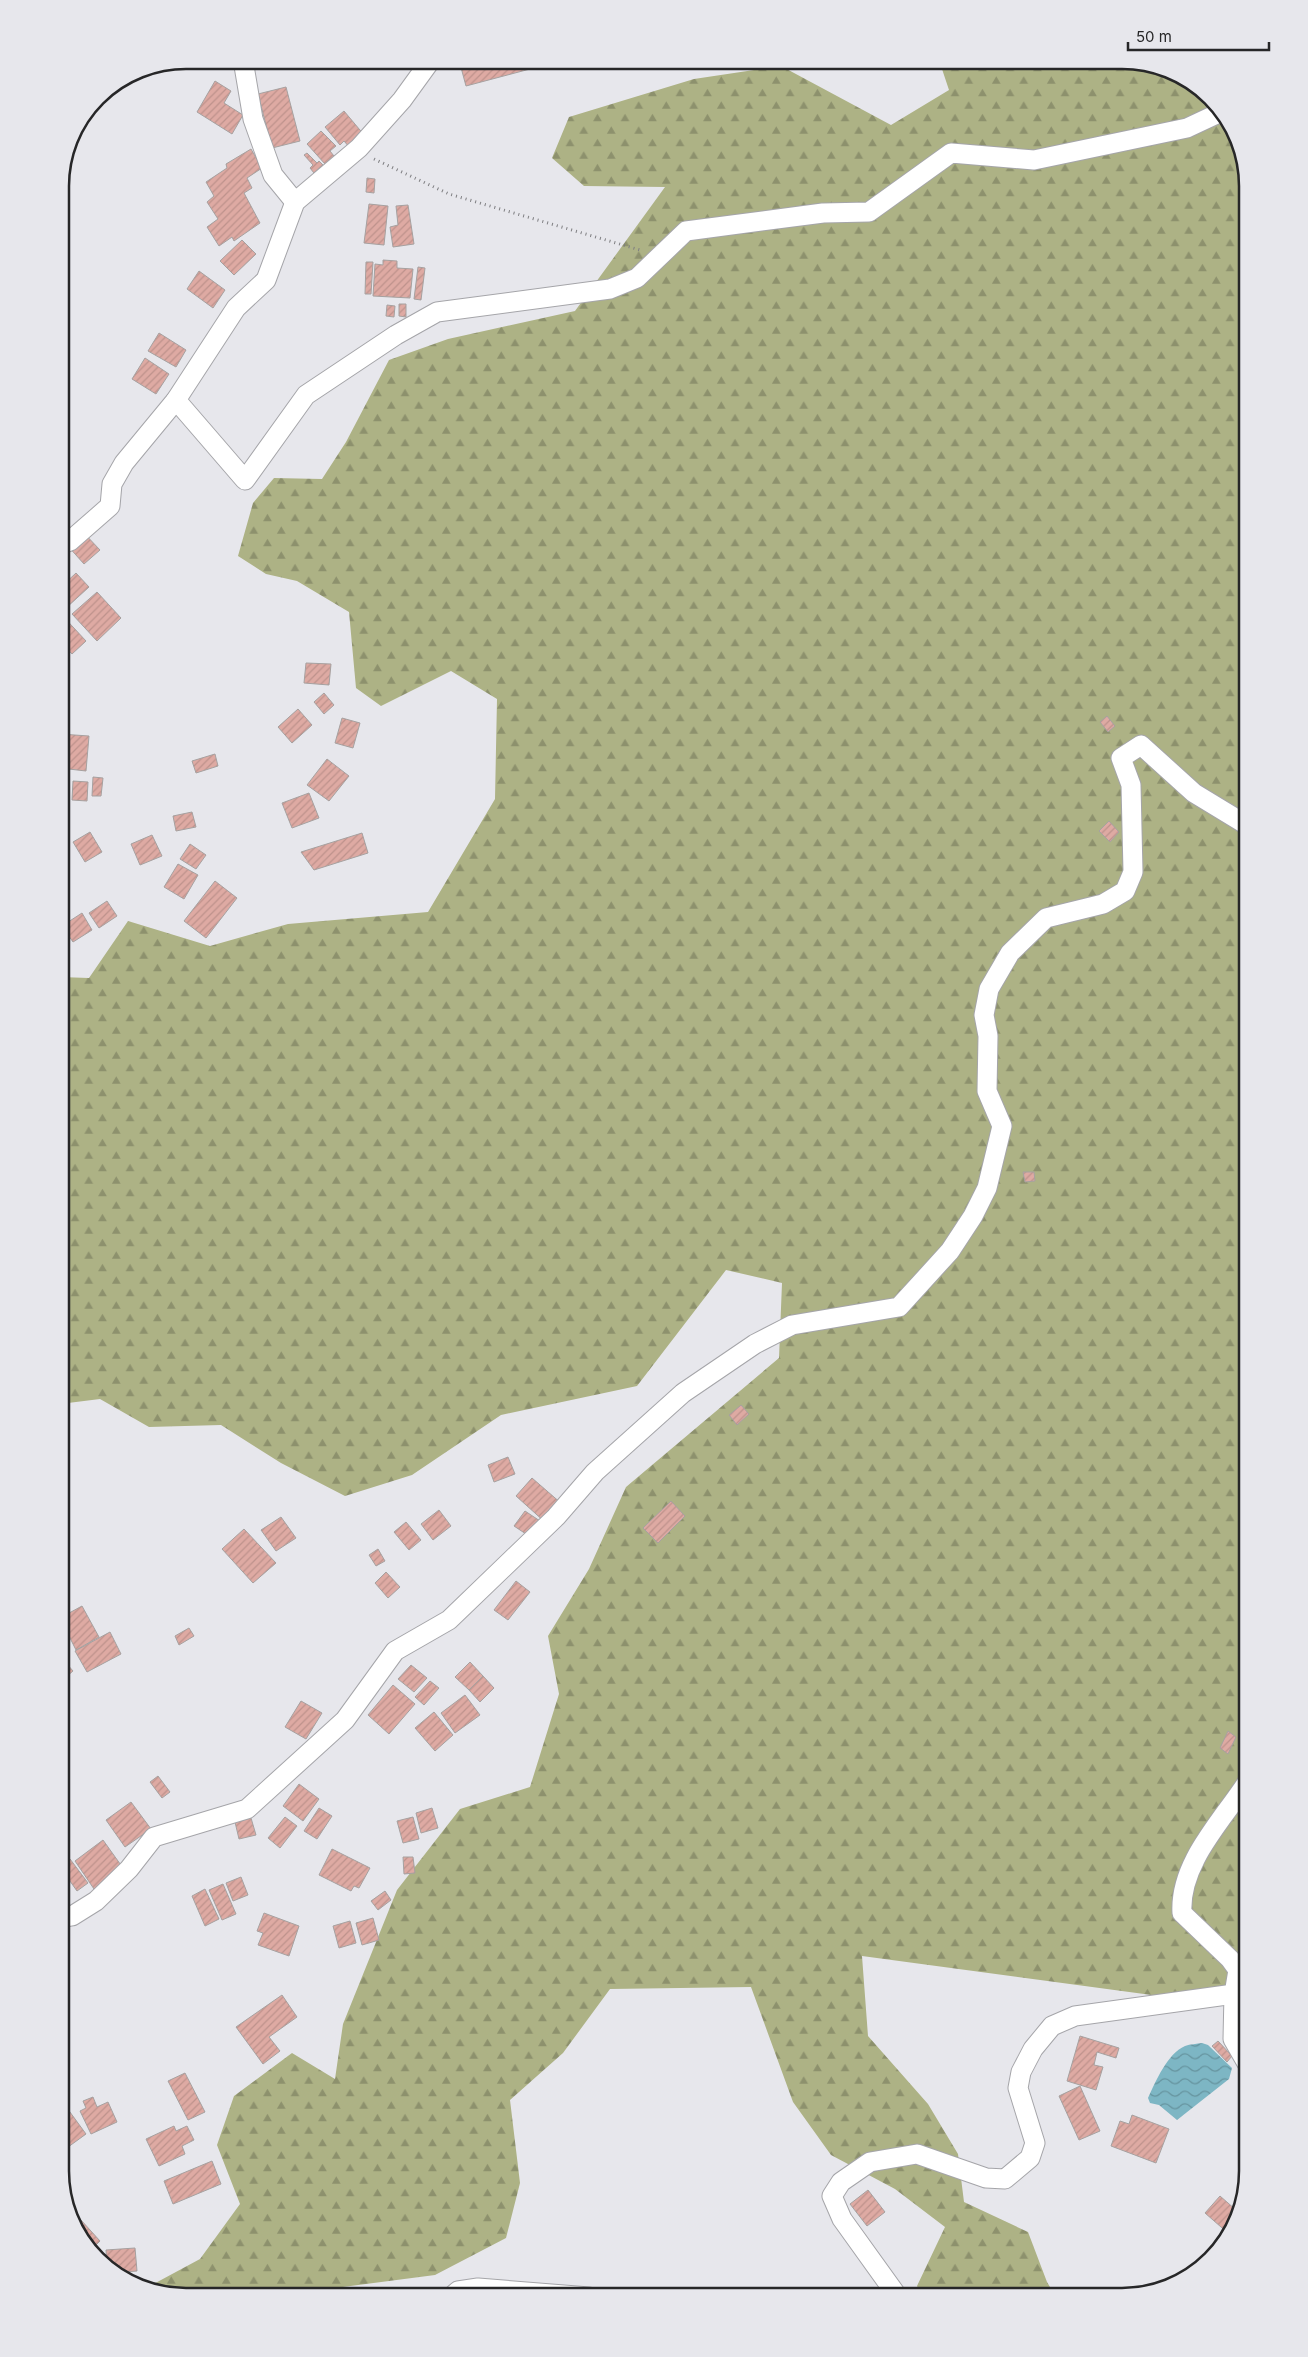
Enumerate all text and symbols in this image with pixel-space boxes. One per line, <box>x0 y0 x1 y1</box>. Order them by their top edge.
scale bar <box>1128 20 1269 52</box>
text: 50 m <box>1136 27 1172 46</box>

